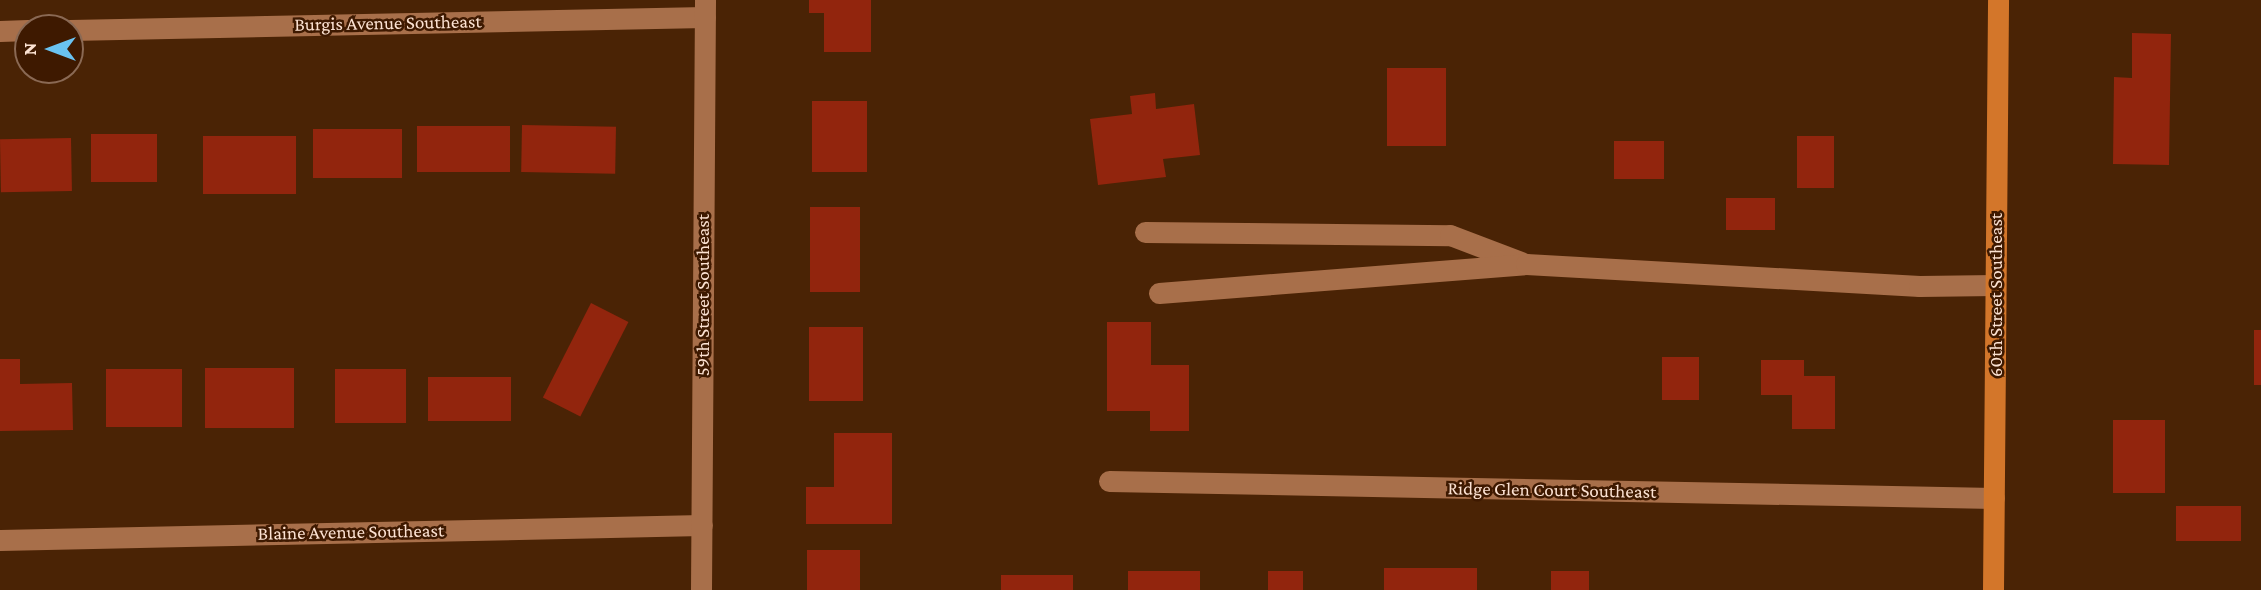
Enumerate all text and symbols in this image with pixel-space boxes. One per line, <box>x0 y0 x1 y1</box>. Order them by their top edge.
street label: Burgis Avenue Southeast <box>294 10 482 36</box>
north arrow <box>14 14 84 84</box>
text: N <box>19 43 40 55</box>
street label: 60th Street Southeast <box>1985 213 2007 377</box>
street label: 59th Street Southeast <box>692 214 714 376</box>
street label: Ridge Glen Court Southeast <box>1448 477 1656 503</box>
street label: Blaine Avenue Southeast <box>258 519 444 545</box>

